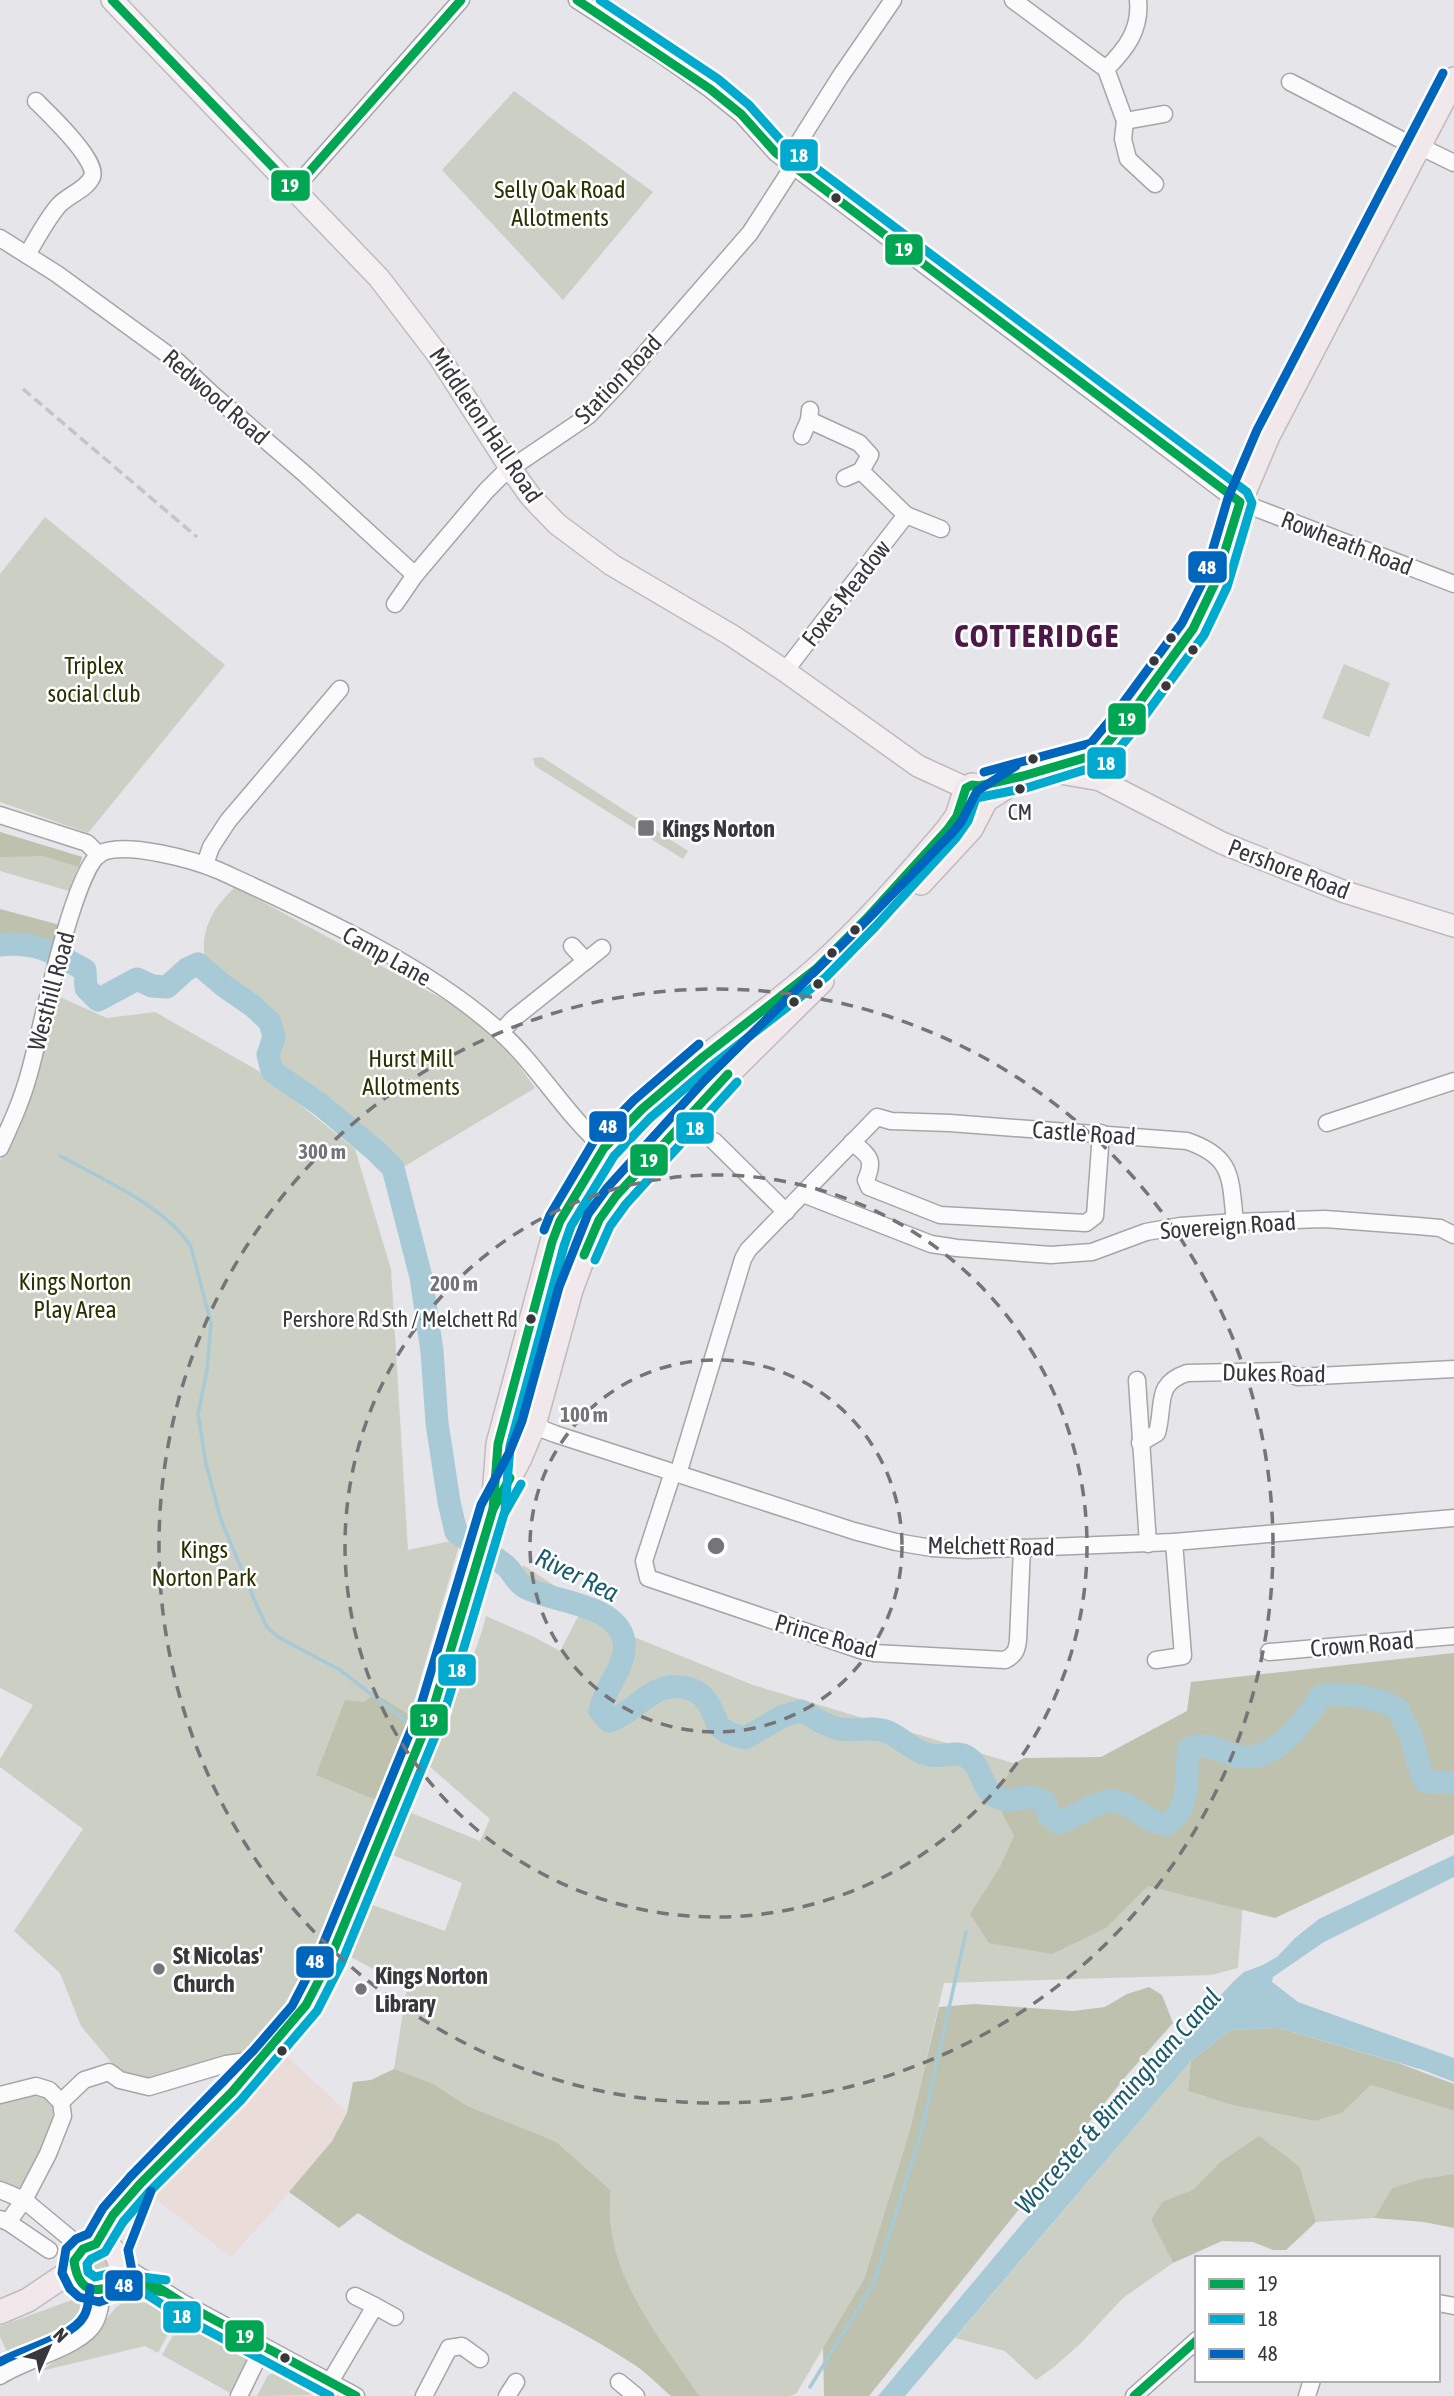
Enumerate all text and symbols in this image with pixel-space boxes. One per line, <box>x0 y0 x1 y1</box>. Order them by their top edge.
line badge: 18 <box>779 138 819 172</box>
text: 18 <box>790 144 808 166</box>
line badge: 19 <box>270 169 311 202</box>
text: 19 <box>281 174 299 196</box>
park label: Selly Oak Road Allotments <box>494 176 626 231</box>
unlabelled marker <box>829 191 843 205</box>
line badge: 19 <box>884 233 924 266</box>
text: 19 <box>895 238 913 260</box>
street label: Station Road <box>569 329 667 429</box>
street label: Middleton Hall Road <box>424 342 548 508</box>
street label: Redwood Road <box>158 344 274 450</box>
street label: Rowheath Road <box>1277 506 1417 580</box>
street label: Foxes Meadow <box>796 535 896 651</box>
line badge: 48 <box>1187 550 1228 584</box>
text: 48 <box>1197 556 1216 578</box>
district label: COTTERIDGE <box>954 617 1120 654</box>
unlabelled marker <box>1164 631 1178 645</box>
unlabelled marker <box>1186 643 1200 657</box>
park label: Triplex social club <box>47 652 141 707</box>
unlabelled marker <box>1147 654 1161 668</box>
unlabelled marker <box>1159 679 1173 693</box>
line badge: 19 <box>1107 702 1147 736</box>
text: 19 <box>1118 708 1136 730</box>
line badge: 18 <box>1086 746 1127 780</box>
unlabelled marker <box>1026 752 1040 766</box>
text: 18 <box>1097 752 1115 774</box>
marker: CM <box>1013 782 1027 796</box>
place label: CM <box>1008 799 1032 825</box>
place label: Kings Norton <box>662 815 775 842</box>
marker: Kings Norton <box>636 818 656 838</box>
street label: Pershore Road <box>1224 833 1354 905</box>
street label: Camp Lane <box>338 921 436 991</box>
unlabelled marker <box>848 923 862 937</box>
street label: Westhill Road <box>22 929 80 1053</box>
unlabelled marker <box>825 946 839 960</box>
unlabelled marker <box>811 977 825 991</box>
unlabelled marker <box>787 995 801 1009</box>
park label: Hurst Mill Allotments <box>362 1045 460 1100</box>
line badge: 48 <box>588 1110 628 1143</box>
line badge: 18 <box>675 1111 715 1145</box>
text: 48 <box>598 1115 617 1137</box>
street label: Castle Road <box>1031 1116 1137 1150</box>
text: 18 <box>686 1117 704 1139</box>
text: 300 m <box>298 1139 346 1163</box>
line badge: 19 <box>629 1143 669 1177</box>
text: 19 <box>640 1149 658 1171</box>
street label: Sovereign Road <box>1159 1208 1297 1244</box>
park label: Kings Norton Play Area <box>19 1268 131 1323</box>
text: 200 m <box>430 1271 478 1295</box>
place label: Pershore Rd Sth / Melchett Rd <box>282 1306 518 1332</box>
marker: Pershore Rd Sth / Melchett Rd <box>524 1312 538 1326</box>
street label: Dukes Road <box>1222 1359 1326 1387</box>
text: 100 m <box>560 1402 608 1426</box>
street label: Melchett Road <box>927 1531 1055 1561</box>
centre of rings <box>704 1534 728 1558</box>
park label: Kings Norton Park <box>151 1536 257 1591</box>
water label: River Rea <box>530 1542 624 1608</box>
street label: Prince Road <box>772 1609 880 1663</box>
street label: Crown Road <box>1309 1626 1415 1662</box>
line badge: 18 <box>437 1653 477 1687</box>
text: 18 <box>448 1659 466 1681</box>
line badge: 19 <box>409 1703 449 1737</box>
text: 19 <box>420 1709 438 1731</box>
place label: St Nicolas' Church <box>173 1942 263 1997</box>
line badge: 48 <box>295 1945 335 1979</box>
text: 48 <box>305 1950 324 1972</box>
marker: St Nicolas' Church <box>151 1961 167 1977</box>
place label: Kings Norton Library <box>375 1962 488 2017</box>
marker: Kings Norton Library <box>353 1981 369 1997</box>
water label: Worcester & Birmingham Canal <box>1009 1982 1227 2220</box>
unlabelled marker <box>275 2044 289 2058</box>
legend <box>1195 2256 1440 2382</box>
line badge: 48 <box>104 2269 144 2302</box>
text: 19 <box>1258 2271 1278 2295</box>
text: 48 <box>114 2274 133 2296</box>
line badge: 18 <box>162 2300 202 2334</box>
text: 18 <box>173 2305 191 2327</box>
text: 18 <box>1258 2306 1278 2330</box>
north arrow <box>14 2312 84 2382</box>
line badge: 19 <box>224 2319 265 2353</box>
text: N <box>49 2323 73 2347</box>
text: 19 <box>236 2325 254 2347</box>
text: 48 <box>1258 2341 1278 2365</box>
unlabelled marker <box>278 2351 292 2365</box>

